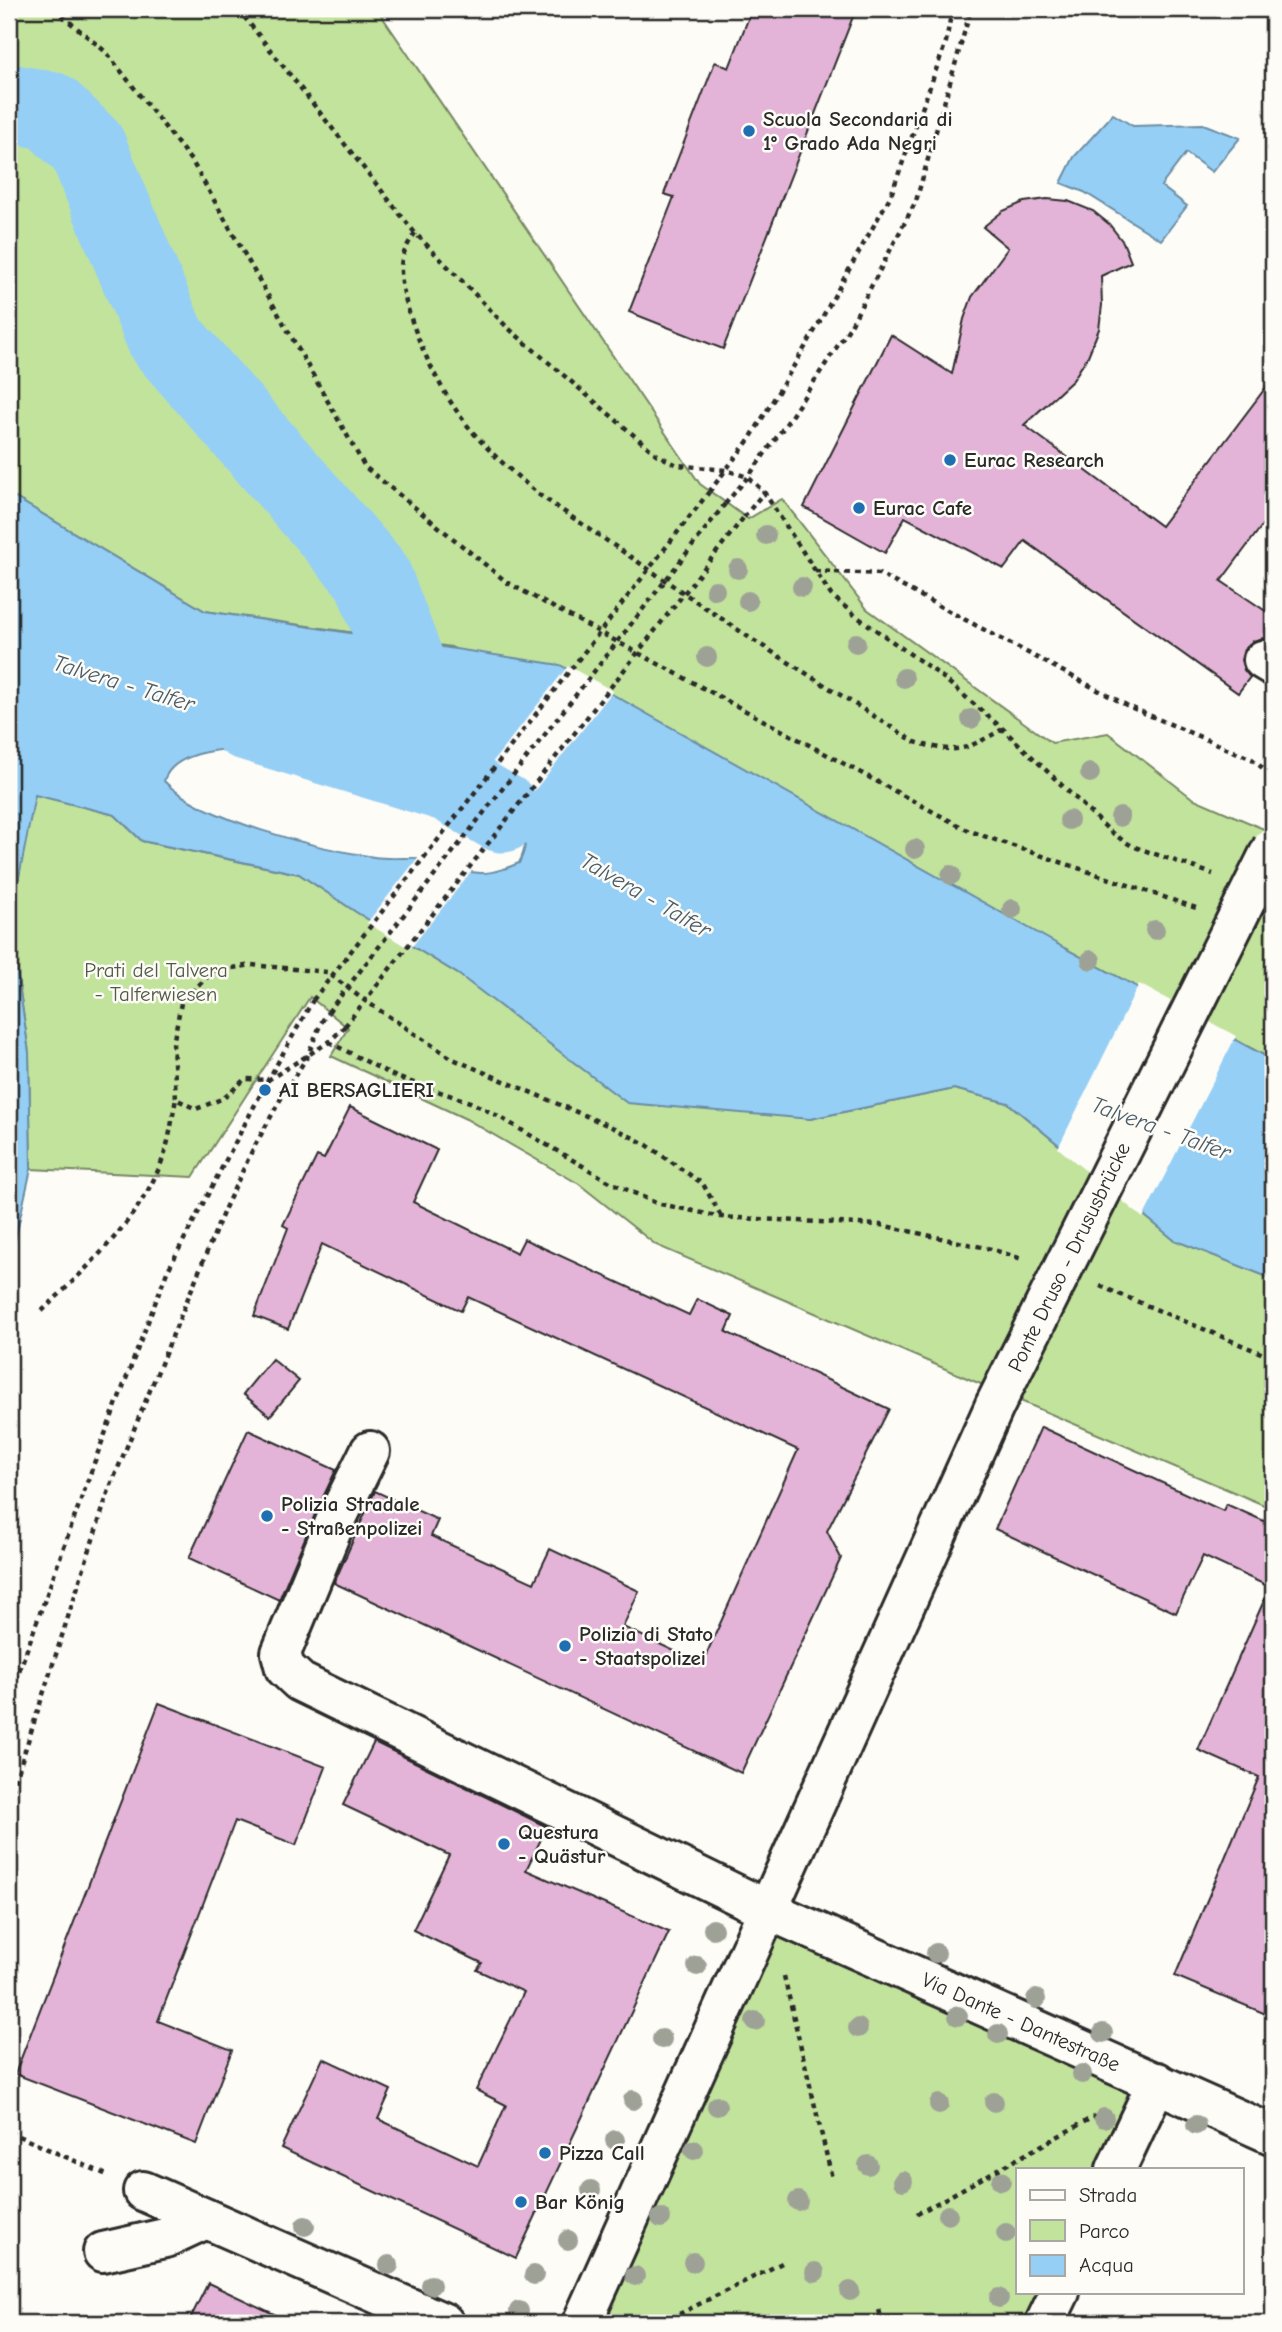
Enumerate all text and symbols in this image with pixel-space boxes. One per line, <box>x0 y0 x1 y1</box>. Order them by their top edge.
place label: Scuola Secondaria di 1° Grado Ada Negri <box>763 107 952 155</box>
marker: Scuola Secondaria di 1° Grado Ada Negri <box>741 123 757 139</box>
place label: Eurac Research <box>964 448 1104 472</box>
marker: Eurac Research <box>942 452 958 468</box>
place label: Eurac Cafe <box>873 496 972 520</box>
marker: Eurac Cafe <box>851 500 867 516</box>
water label: Talvera - Talfer <box>50 649 199 718</box>
water label: Talvera - Talfer <box>576 847 717 944</box>
park label: Prati del Talvera - Talferwiesen <box>84 958 228 1006</box>
place label: AI BERSAGLIERI <box>279 1078 434 1102</box>
marker: AI BERSAGLIERI <box>257 1082 273 1098</box>
water label: Talvera - Talfer <box>1087 1091 1235 1167</box>
street label: Ponte Druso - Drususbrücke <box>1003 1138 1135 1376</box>
place label: Polizia Stradale - Straßenpolizei <box>281 1492 422 1540</box>
marker: Polizia Stradale - Straßenpolizei <box>259 1508 275 1524</box>
place label: Polizia di Stato - Staatspolizei <box>579 1622 713 1670</box>
marker: Polizia di Stato - Staatspolizei <box>557 1638 573 1654</box>
place label: Questura - Quästur <box>518 1820 606 1868</box>
marker: Questura - Quästur <box>496 1836 512 1852</box>
street label: Via Dante - Dantestraße <box>918 1967 1124 2077</box>
place label: Pizza Call <box>559 2141 645 2165</box>
marker: Pizza Call <box>537 2145 553 2161</box>
legend <box>1016 2168 1244 2294</box>
text: Strada <box>1079 2183 1137 2207</box>
place label: Bar König <box>535 2190 625 2214</box>
marker: Bar König <box>513 2194 529 2210</box>
text: Parco <box>1079 2219 1130 2243</box>
text: Acqua <box>1079 2253 1134 2277</box>

